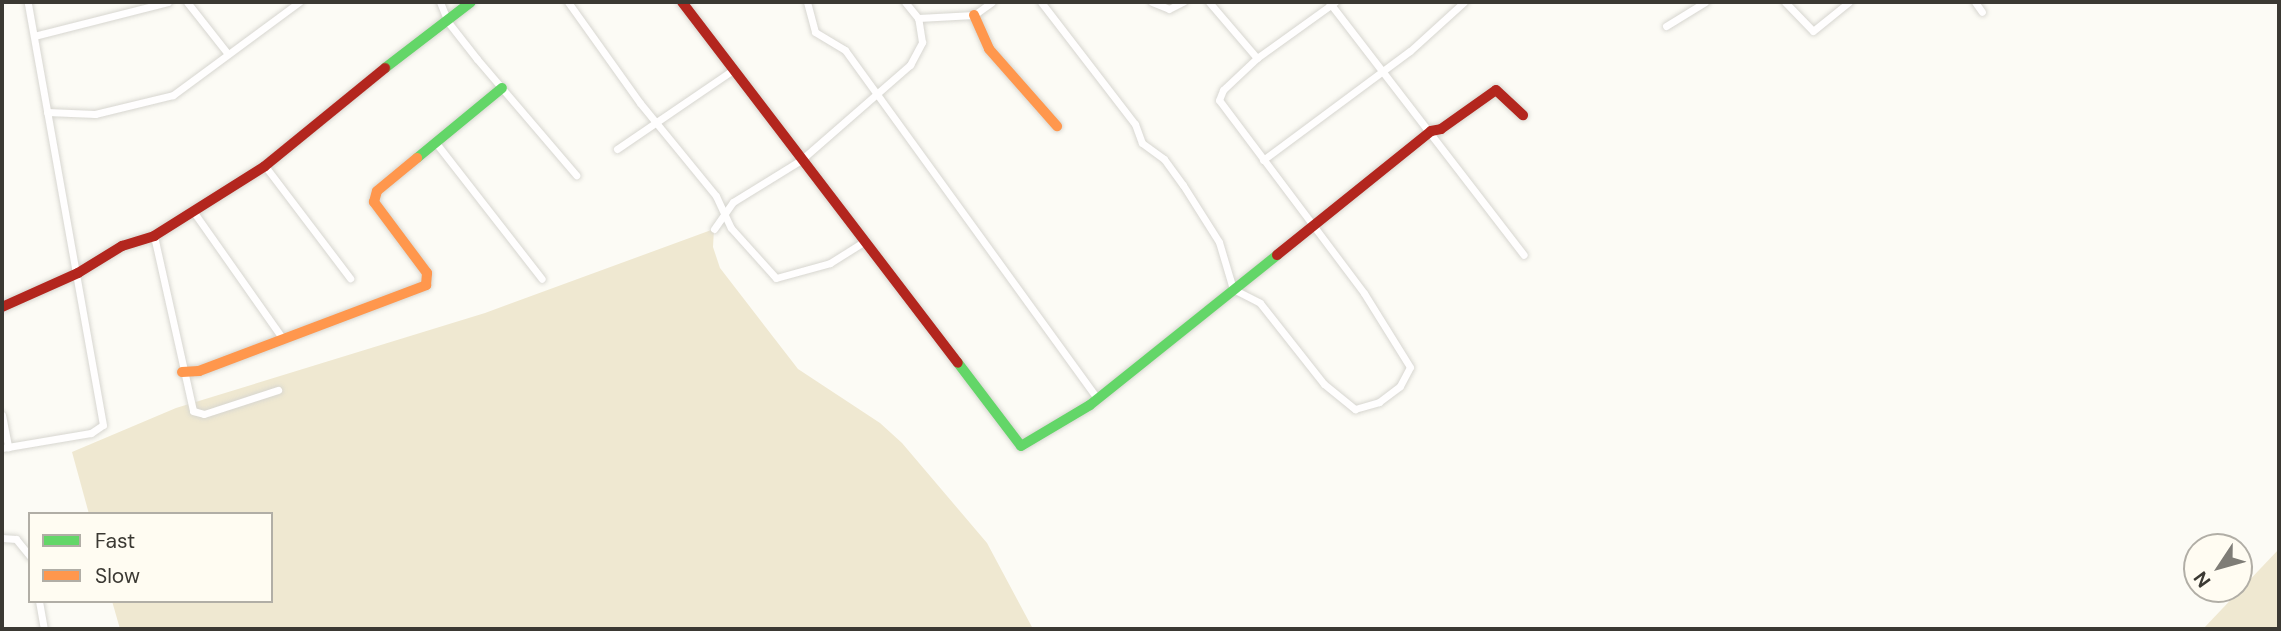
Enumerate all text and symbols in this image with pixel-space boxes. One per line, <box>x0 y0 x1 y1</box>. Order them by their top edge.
legend <box>28 512 273 603</box>
text: Fast <box>95 527 135 555</box>
north arrow <box>2183 533 2253 603</box>
text: Slow <box>95 562 140 590</box>
text: N <box>2188 567 2216 592</box>

